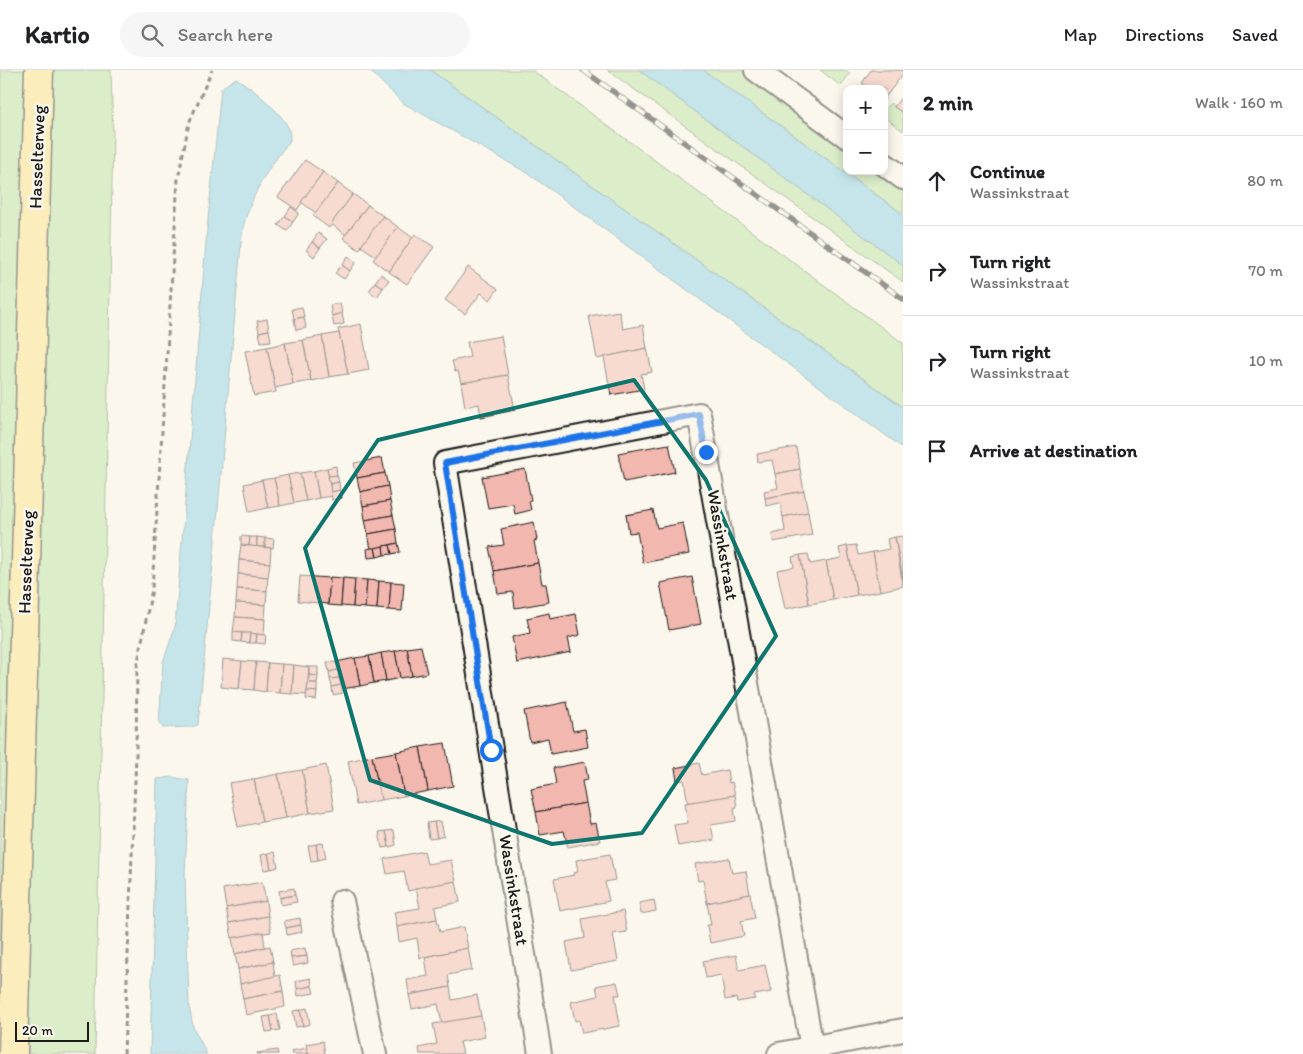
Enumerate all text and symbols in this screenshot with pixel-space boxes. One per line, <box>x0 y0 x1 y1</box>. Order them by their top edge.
search box <box>120 12 470 57</box>
text: Kartio <box>25 20 90 49</box>
icon: search <box>138 21 166 49</box>
text: Search here <box>178 23 273 46</box>
text: Map <box>1064 24 1097 46</box>
text: Directions <box>1125 24 1204 46</box>
text: Saved <box>1232 24 1278 46</box>
map controls <box>843 85 888 175</box>
button: + <box>843 85 888 130</box>
text: 2 min <box>923 90 973 115</box>
text: Walk · 160 m <box>1195 93 1283 112</box>
street label: Hasselterweg <box>24 104 50 209</box>
button: − <box>843 130 888 175</box>
text: Continue <box>970 160 1045 183</box>
icon: ahead <box>923 167 951 195</box>
text: 80 m <box>1247 171 1283 190</box>
text: Wassinkstraat <box>970 183 1069 202</box>
text: Turn right <box>970 250 1051 273</box>
icon: right <box>923 257 951 285</box>
text: 70 m <box>1248 261 1283 280</box>
text: Wassinkstraat <box>970 273 1069 292</box>
text: Turn right <box>970 340 1051 363</box>
icon: right <box>923 347 951 375</box>
text: 10 m <box>1249 351 1283 370</box>
text: Wassinkstraat <box>970 363 1069 382</box>
icon: arrive <box>923 437 951 465</box>
text: Arrive at destination <box>970 439 1137 462</box>
route end <box>695 441 718 464</box>
street label: Wassinkstraat <box>702 488 744 602</box>
street label: Hasselterweg <box>13 509 39 614</box>
route start <box>480 739 503 762</box>
street label: Wassinkstraat <box>494 833 534 947</box>
scale bar <box>15 1019 89 1042</box>
text: 20 m <box>22 1022 53 1039</box>

